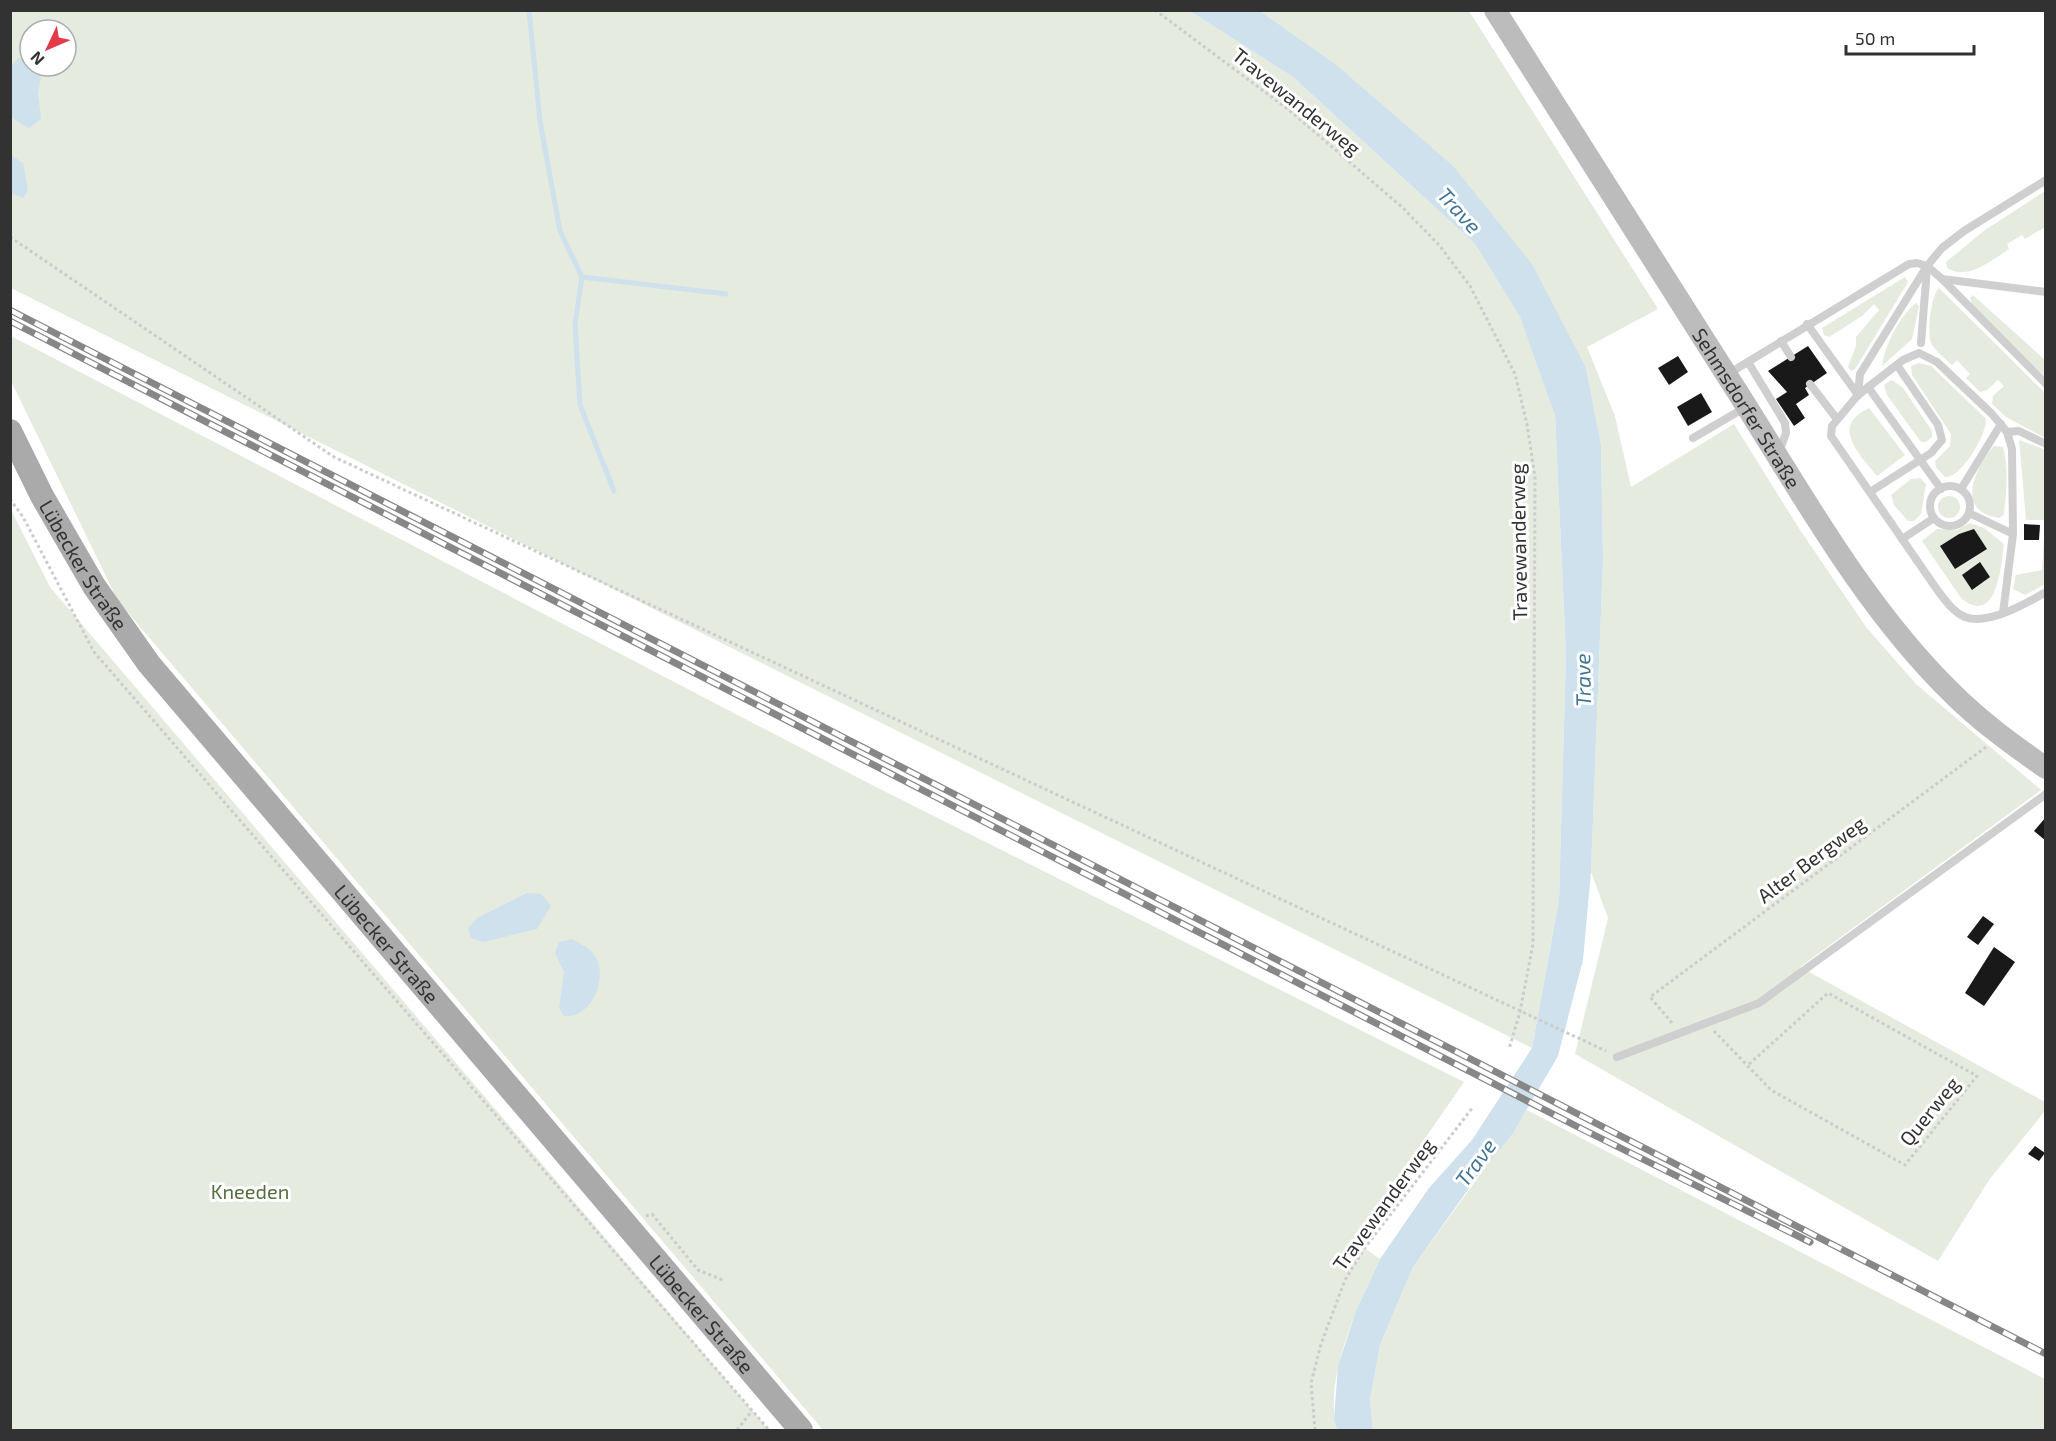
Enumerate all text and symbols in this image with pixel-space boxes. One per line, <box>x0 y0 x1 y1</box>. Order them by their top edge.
north arrow <box>18 18 78 78</box>
scale bar <box>1846 18 1974 56</box>
text: 50 m <box>1855 27 1895 49</box>
street label: Travewanderweg <box>1228 42 1366 160</box>
text: N <box>26 48 48 70</box>
water label: Trave <box>1433 182 1487 238</box>
street label: Sehmsdorfer Straße <box>1688 323 1806 492</box>
street label: Travewanderweg <box>1505 463 1531 621</box>
street label: Lübecker Straße <box>35 496 133 634</box>
water label: Trave <box>1569 653 1595 707</box>
street label: Alter Bergweg <box>1752 811 1870 907</box>
street label: Lübecker Straße <box>330 879 444 1008</box>
street label: Querweg <box>1894 1072 1964 1150</box>
street label: Travewanderweg <box>1327 1133 1439 1275</box>
water label: Trave <box>1449 1133 1501 1191</box>
park label: Kneeden <box>211 1179 289 1203</box>
street label: Lübecker Straße <box>645 1249 759 1378</box>

